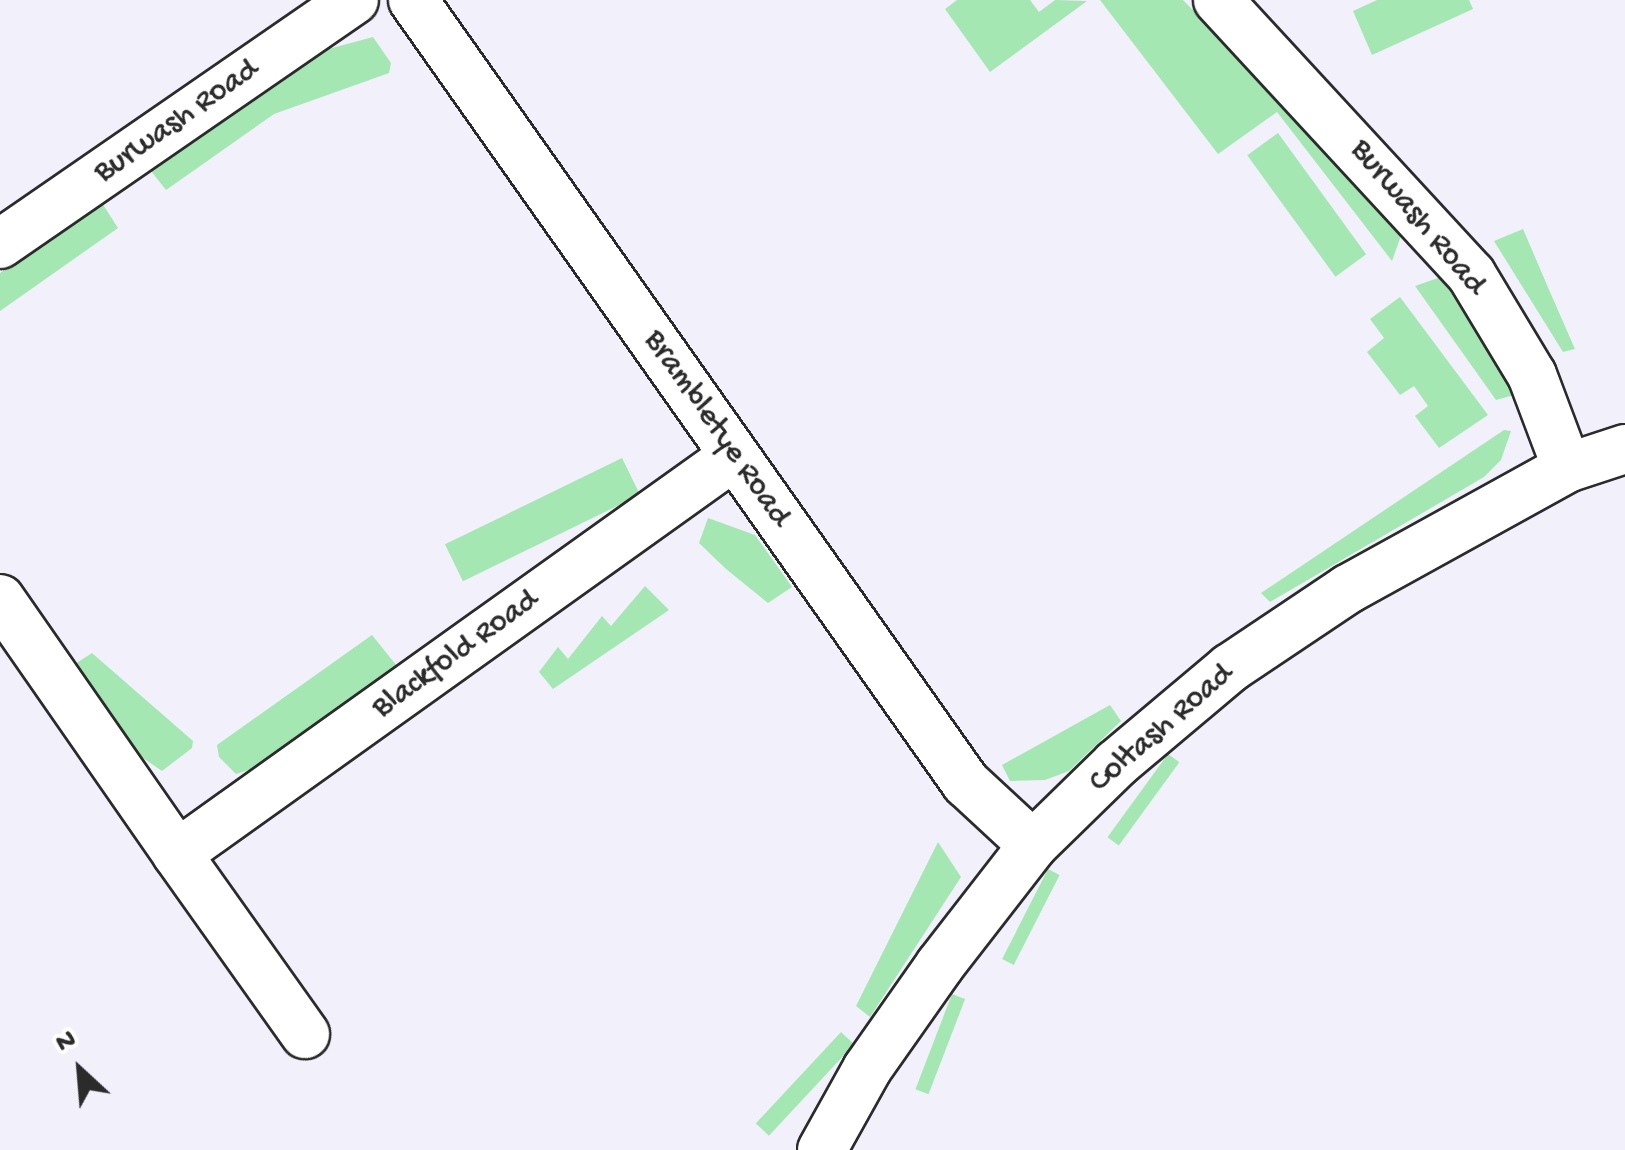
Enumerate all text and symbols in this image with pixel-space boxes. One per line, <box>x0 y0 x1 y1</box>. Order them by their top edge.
street label: Burwash Road <box>87 51 267 193</box>
street label: Burwash Road <box>1341 132 1493 304</box>
street label: Brambletye Road <box>634 323 798 535</box>
street label: Blackfold Road <box>365 582 547 728</box>
street label: Coltash Road <box>1082 656 1242 802</box>
north arrow <box>30 1020 130 1120</box>
text: N <box>51 1024 82 1061</box>

